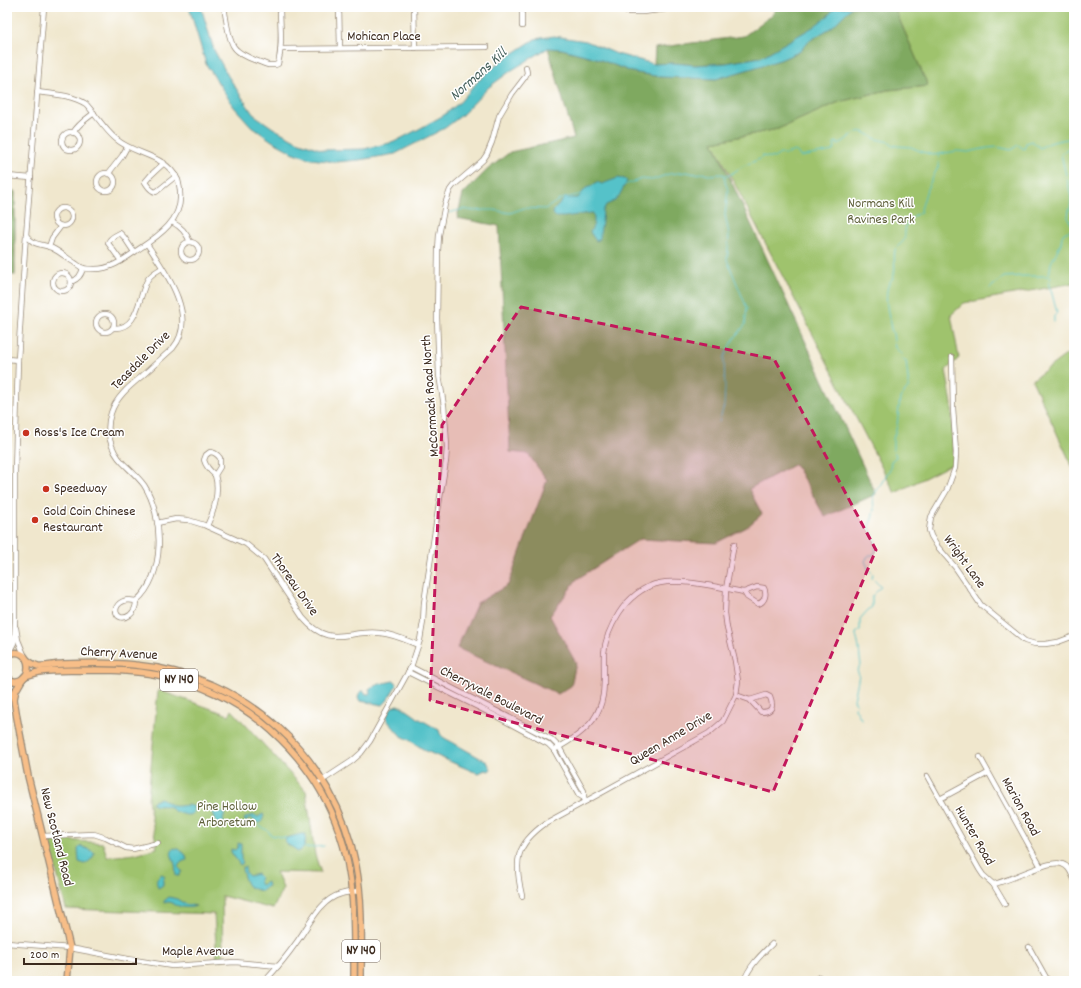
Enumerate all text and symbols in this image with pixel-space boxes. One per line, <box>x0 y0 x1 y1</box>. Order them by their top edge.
street label: Mohican Place <box>347 27 421 47</box>
water label: Normans Kill <box>445 42 514 107</box>
park label: Normans Kill Ravines Park <box>847 194 915 230</box>
street label: Teasdale Drive <box>107 327 175 395</box>
street label: McCormack Road North <box>417 334 445 458</box>
place label: Ross's Ice Cream <box>34 423 124 443</box>
marker: Ross's Ice Cream <box>21 428 31 438</box>
place label: Speedway <box>54 479 107 499</box>
marker: Speedway <box>41 484 51 494</box>
place label: Gold Coin Chinese Restaurant <box>43 502 135 538</box>
marker: Gold Coin Chinese Restaurant <box>30 515 40 525</box>
street label: Wright Lane <box>938 531 990 593</box>
street label: Thoreau Drive <box>265 550 323 620</box>
street label: Cherry Avenue <box>80 642 158 666</box>
street label: Cherryvale Boulevard <box>436 661 546 731</box>
road number: NY 140 <box>160 669 198 691</box>
street label: Queen Anne Drive <box>626 706 716 772</box>
street label: Marion Road <box>996 774 1044 840</box>
street label: New Scotland Road <box>34 786 78 888</box>
park label: Pine Hollow Arboretum <box>197 797 257 833</box>
street label: Hunter Road <box>949 803 999 869</box>
scale bar <box>24 940 136 966</box>
road number: NY 140 <box>342 940 380 962</box>
street label: Maple Avenue <box>162 942 234 962</box>
text: 200 m <box>30 947 59 964</box>

